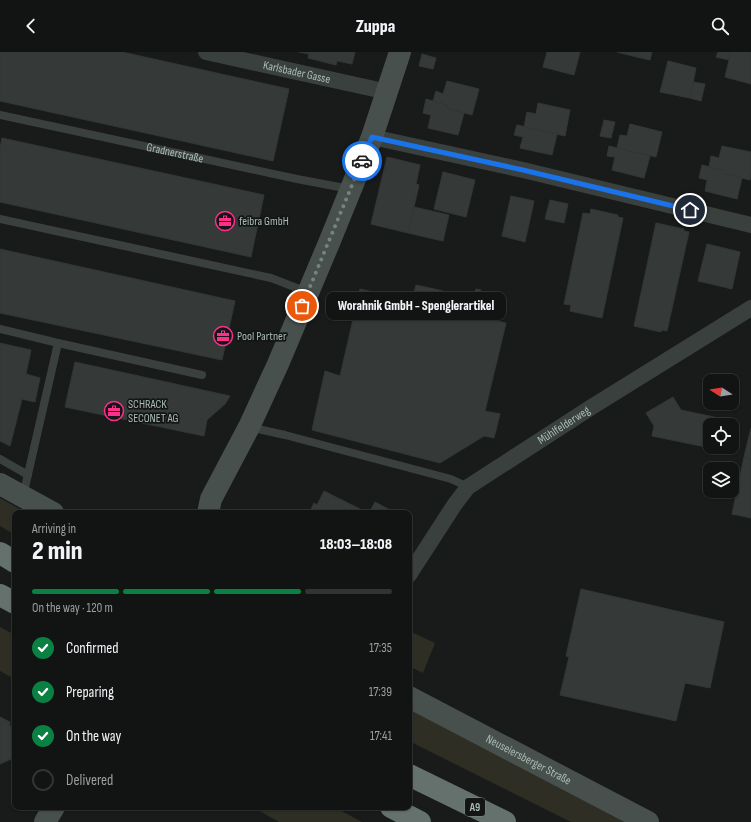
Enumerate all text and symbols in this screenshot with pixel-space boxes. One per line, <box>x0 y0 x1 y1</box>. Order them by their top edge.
icon: back <box>20 15 42 37</box>
icon: search <box>709 15 731 37</box>
text: Zuppa <box>356 16 395 37</box>
street label: Karlsbader Gasse <box>262 57 332 87</box>
street label: Gradnerstraße <box>145 139 205 166</box>
courier <box>342 141 382 181</box>
icon: car <box>351 150 373 172</box>
pin <box>673 193 707 227</box>
icon: home <box>679 199 701 221</box>
office icon: feibra GmbH <box>214 210 236 232</box>
place label: feibra GmbH <box>239 214 289 229</box>
pin <box>285 289 319 323</box>
callout: Worahnik GmbH - Spenglerartikel <box>326 292 506 320</box>
icon: bag <box>291 295 313 317</box>
text: Worahnik GmbH - Spenglerartikel <box>338 298 494 314</box>
office icon: Pool Partner <box>212 325 234 347</box>
place label: Pool Partner <box>237 329 287 344</box>
north arrow <box>703 374 739 410</box>
map controls <box>703 374 739 498</box>
place label: SCHRACK SECONET AG <box>128 397 178 426</box>
office icon: SCHRACK SECONET AG <box>103 400 125 422</box>
street label: Mühlfelderweg <box>535 402 593 448</box>
button: locate <box>703 418 739 454</box>
button: layers <box>703 462 739 498</box>
text: Arriving in <box>32 521 76 537</box>
text: 18:03–18:08 <box>320 535 392 554</box>
text: 2 min <box>32 536 82 567</box>
text: On the way · 120 m <box>32 600 113 616</box>
icon: check <box>32 637 54 659</box>
text: Confirmed <box>66 639 119 658</box>
text: 17:35 <box>369 640 392 656</box>
icon: check <box>32 681 54 703</box>
text: Preparing <box>66 683 114 702</box>
text: 17:39 <box>369 684 392 700</box>
icon: check <box>32 725 54 747</box>
text: On the way <box>66 727 121 746</box>
text: 17:41 <box>370 728 392 744</box>
street label: Neuseiersberger Straße <box>483 731 574 788</box>
text: Delivered <box>66 771 113 790</box>
road number: A9 <box>465 798 485 816</box>

